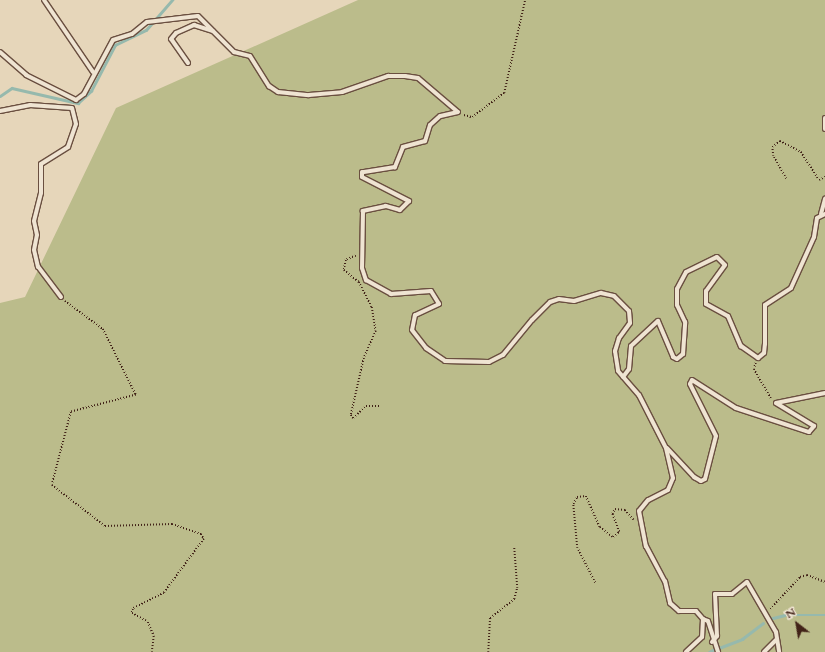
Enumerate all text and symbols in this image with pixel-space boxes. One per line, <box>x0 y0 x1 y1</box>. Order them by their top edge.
north arrow <box>777 604 817 644</box>
text: N <box>783 604 799 622</box>

